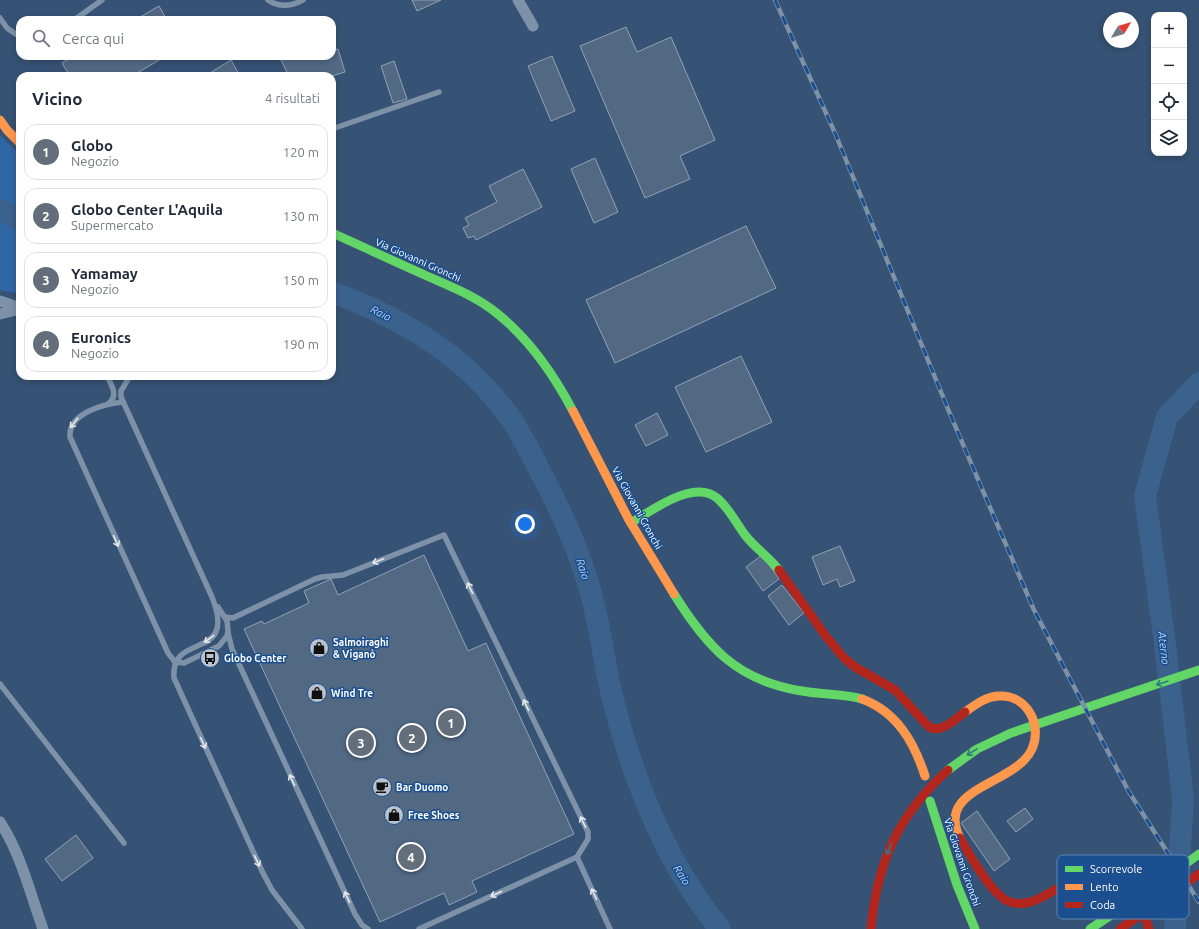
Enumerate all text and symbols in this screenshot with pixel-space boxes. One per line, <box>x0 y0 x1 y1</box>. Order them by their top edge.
north arrow <box>1103 12 1139 48</box>
map controls <box>1151 12 1187 156</box>
button: + <box>1151 12 1187 48</box>
search box <box>16 16 336 60</box>
icon: search <box>30 27 52 49</box>
text: Cerca qui <box>62 30 124 47</box>
button: − <box>1151 48 1187 84</box>
button: locate <box>1151 84 1187 120</box>
text: Vicino <box>32 89 82 108</box>
text: 4 risultati <box>265 91 320 105</box>
button: layers <box>1151 120 1187 156</box>
text: Globo <box>71 137 113 154</box>
text: 1 <box>42 145 50 159</box>
text: 120 m <box>283 145 319 159</box>
text: Negozio <box>71 154 119 168</box>
text: Globo Center L'Aquila <box>71 201 223 218</box>
text: 2 <box>42 209 50 223</box>
text: 130 m <box>283 209 319 223</box>
text: Supermercato <box>71 218 154 232</box>
street label: Via Giovanni Gronchi <box>374 236 462 284</box>
text: Yamamay <box>71 265 138 282</box>
text: 3 <box>42 273 50 287</box>
text: 150 m <box>283 273 319 287</box>
text: Negozio <box>71 282 119 296</box>
water label: Raio <box>369 303 393 323</box>
text: Euronics <box>71 329 131 346</box>
text: 4 <box>42 337 50 351</box>
text: 190 m <box>283 337 319 351</box>
text: Negozio <box>71 346 119 360</box>
one-way arrow <box>70 417 79 428</box>
street label: Via Giovanni Gronchi <box>610 465 664 551</box>
your location <box>515 514 535 534</box>
one-way arrow <box>113 534 120 546</box>
water label: Raio <box>574 557 592 581</box>
one-way arrow <box>373 558 385 565</box>
one-way arrow <box>466 582 473 594</box>
water label: Aterno <box>1156 630 1172 665</box>
one-way arrow <box>204 634 215 643</box>
shop icon: Salmoiraghi & Viganò <box>308 637 330 659</box>
place label: Salmoiraghi & Viganò <box>333 637 389 660</box>
bus stop icon: Globo Center <box>199 647 221 669</box>
place label: Globo Center <box>224 653 287 664</box>
one-way arrow <box>1156 679 1168 687</box>
shop icon: Wind Tre <box>306 682 328 704</box>
place label: Wind Tre <box>331 688 373 699</box>
one-way arrow <box>522 699 529 711</box>
pin: 1 <box>438 708 464 738</box>
pin: 2 <box>399 723 425 753</box>
pin: 3 <box>348 728 374 758</box>
one-way arrow <box>200 737 207 749</box>
one-way arrow <box>967 748 978 756</box>
one-way arrow <box>288 774 295 786</box>
cafe icon: Bar Duomo <box>371 776 393 798</box>
place label: Bar Duomo <box>396 782 448 793</box>
shop icon: Free Shoes <box>383 804 405 826</box>
place label: Free Shoes <box>408 810 460 821</box>
one-way arrow <box>579 816 586 828</box>
street label: Via Giovanni Gronchi <box>942 817 982 907</box>
pin: 4 <box>398 842 424 872</box>
one-way arrow <box>885 843 892 855</box>
one-way arrow <box>254 855 261 867</box>
legend <box>1057 855 1189 919</box>
water label: Raio <box>671 863 693 887</box>
text: Scorrevole <box>1090 863 1142 875</box>
text: Lento <box>1090 881 1119 893</box>
one-way arrow <box>590 888 597 900</box>
one-way arrow <box>490 891 502 898</box>
one-way arrow <box>343 892 350 904</box>
text: Coda <box>1090 899 1115 911</box>

